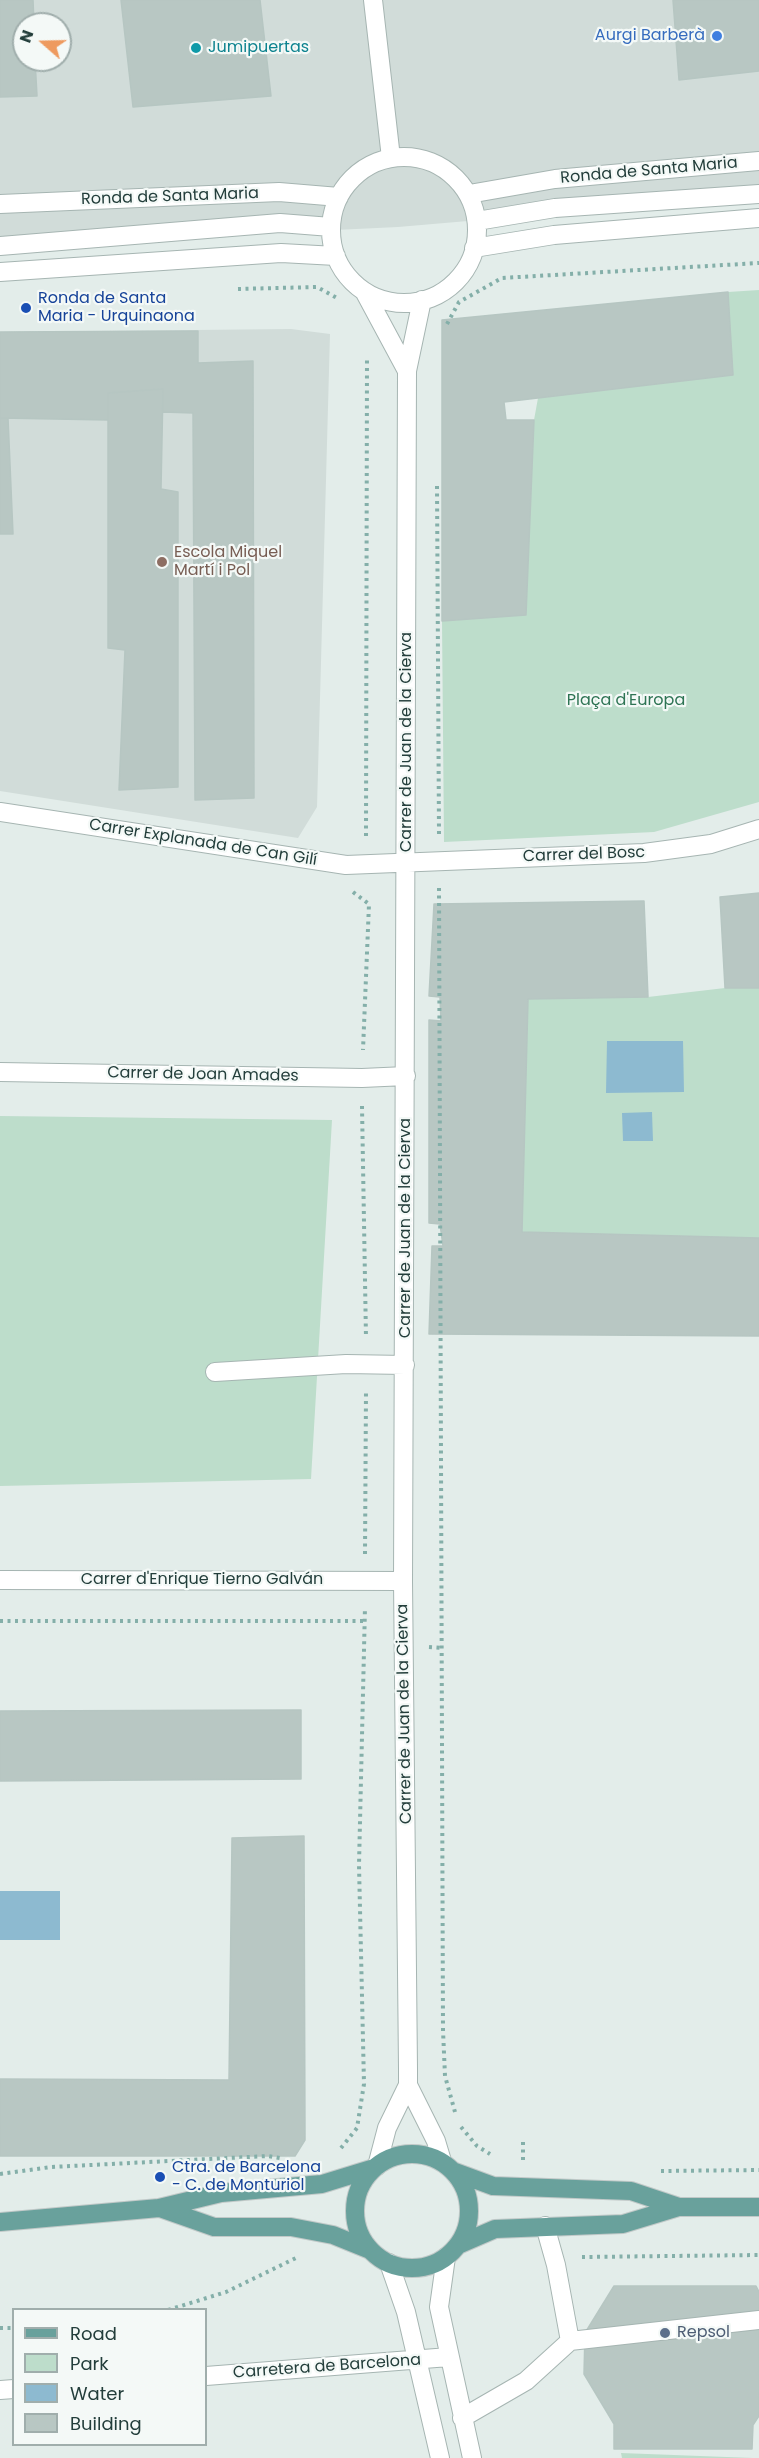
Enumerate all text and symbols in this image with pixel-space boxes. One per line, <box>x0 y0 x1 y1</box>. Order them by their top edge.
north arrow <box>12 12 72 72</box>
place label: Aurgi Barberà <box>595 26 705 46</box>
text: N <box>14 27 39 46</box>
marker: Aurgi Barberà <box>710 29 724 43</box>
place label: Jumipuertas <box>208 38 309 58</box>
marker: Jumipuertas <box>189 41 203 55</box>
street label: Ronda de Santa Maria <box>560 154 738 188</box>
street label: Ronda de Santa Maria <box>81 184 259 210</box>
place label: Ronda de Santa Maria - Urquinaona <box>38 289 195 327</box>
marker: Ronda de Santa Maria - Urquinaona <box>19 301 33 315</box>
place label: Escola Miquel Martí i Pol <box>174 543 282 581</box>
marker: Escola Miquel Martí i Pol <box>155 555 169 569</box>
street label: Carrer de Juan de la Cierva <box>397 632 417 852</box>
park label: Plaça d'Europa <box>567 691 685 711</box>
street label: Carrer Explanada de Can Gilí <box>88 815 318 871</box>
street label: Carrer del Bosc <box>523 843 645 867</box>
street label: Carrer de Joan Amades <box>107 1064 299 1086</box>
street label: Carrer de Juan de la Cierva <box>396 1118 416 1338</box>
street label: Carrer d'Enrique Tierno Galván <box>81 1570 323 1590</box>
street label: Carrer de Juan de la Cierva <box>393 1604 417 1824</box>
place label: Ctra. de Barcelona - C. de Monturiol <box>172 2158 321 2196</box>
marker: Ctra. de Barcelona - C. de Monturiol <box>153 2170 167 2184</box>
legend <box>12 2308 207 2446</box>
text: Road <box>70 2321 117 2346</box>
place label: Repsol <box>677 2323 730 2343</box>
marker: Repsol <box>658 2326 672 2340</box>
text: Park <box>70 2351 109 2376</box>
street label: Carretera de Barcelona <box>232 2351 422 2383</box>
text: Water <box>70 2381 124 2406</box>
text: Building <box>70 2411 142 2436</box>

